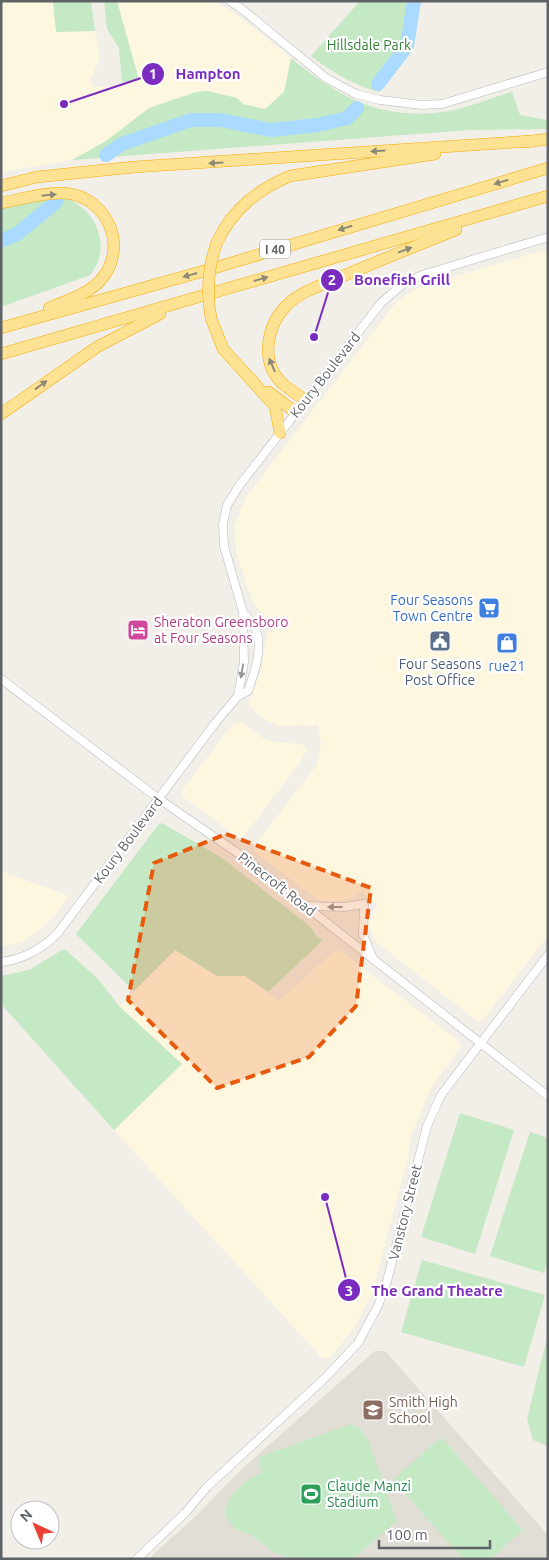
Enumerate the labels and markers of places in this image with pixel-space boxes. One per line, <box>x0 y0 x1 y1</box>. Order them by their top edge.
callout: Hampton <box>140 59 250 89</box>
callout: Bonefish Grill <box>319 265 460 295</box>
place label: Four Seasons Town Centre <box>390 592 473 624</box>
supermarket icon: Four Seasons Town Centre <box>477 596 501 620</box>
place label: Sheraton Greensboro at Four Seasons <box>154 614 288 646</box>
hotel icon: Sheraton Greensboro at Four Seasons <box>126 618 150 642</box>
public building icon: Four Seasons Post Office <box>428 629 452 653</box>
shop icon: rue21 <box>495 631 519 655</box>
place label: Four Seasons Post Office <box>399 656 481 688</box>
place label: rue21 <box>489 658 525 674</box>
callout: The Grand Theatre <box>336 1275 513 1305</box>
place label: Smith High School <box>389 1394 458 1426</box>
school or university icon: Smith High School <box>361 1398 385 1422</box>
place label: Claude Manzi Stadium <box>327 1478 411 1510</box>
sports icon: Claude Manzi Stadium <box>299 1482 323 1506</box>

